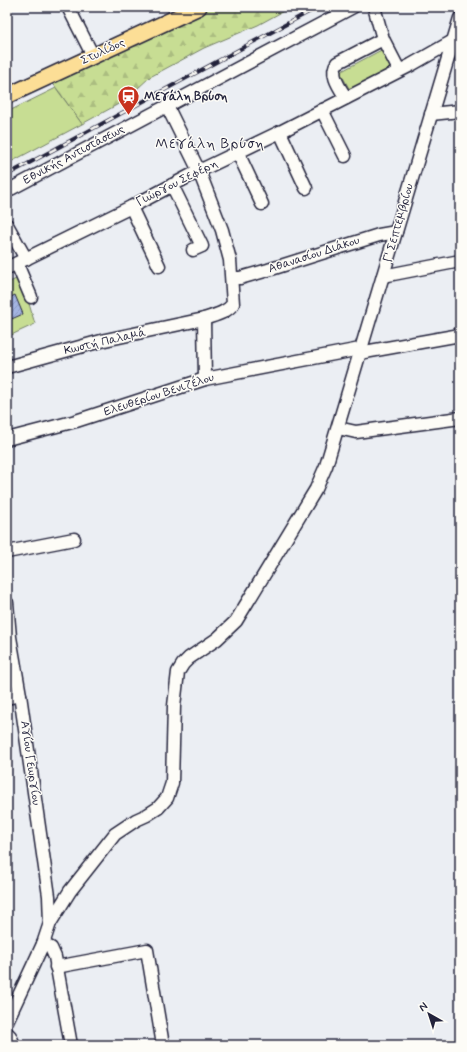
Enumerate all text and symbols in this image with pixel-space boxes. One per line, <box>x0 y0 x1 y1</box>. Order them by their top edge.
street label: Στυλίδος <box>78 35 128 69</box>
station icon: Μεγάλη Βρύση <box>116 84 142 117</box>
place label: Μεγάλη Βρύση <box>144 89 228 105</box>
street label: Εθνικής Αντιστάσεως <box>20 121 128 189</box>
district label: Μεγάλη Βρύση <box>155 135 265 153</box>
street label: Γιώργου Σεφέρη <box>133 155 221 210</box>
street label: Γ' Σεπτεμβρίου <box>380 181 418 264</box>
street label: Αθανασίου Διάκου <box>266 233 362 277</box>
street label: Κωστή Παλαμά <box>63 325 148 359</box>
street label: Ελευθερίου Βενιζέλου <box>101 368 217 420</box>
street label: Αγίου Γεωργίου <box>16 720 44 807</box>
north arrow <box>409 994 449 1034</box>
text: N <box>416 999 431 1015</box>

